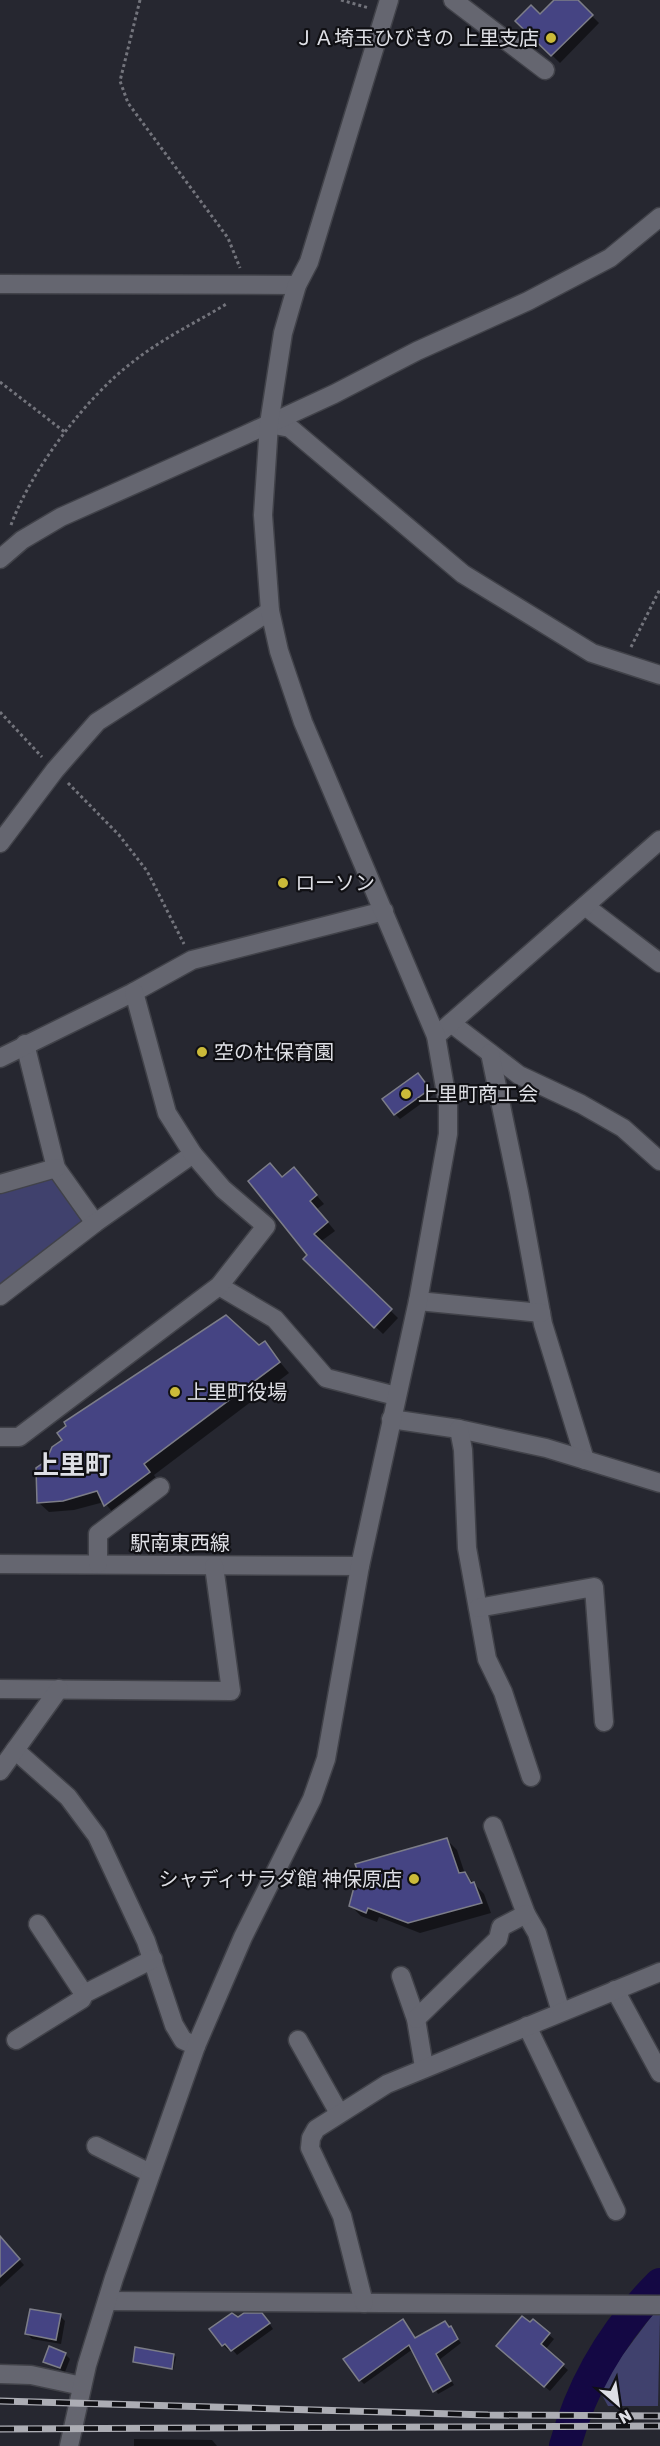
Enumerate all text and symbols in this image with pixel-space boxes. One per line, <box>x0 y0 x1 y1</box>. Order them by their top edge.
place label: ＪＡ埼玉ひびきの 上里支店 <box>294 26 539 50</box>
marker: ＪＡ埼玉ひびきの 上里支店 <box>544 31 558 45</box>
place label: ローソン <box>295 871 375 895</box>
marker: ローソン <box>276 876 290 890</box>
place label: 空の杜保育園 <box>214 1040 334 1064</box>
marker: 空の杜保育園 <box>195 1045 209 1059</box>
place label: 上里町商工会 <box>418 1082 538 1106</box>
marker: 上里町商工会 <box>399 1087 413 1101</box>
place label: 上里町役場 <box>187 1380 287 1404</box>
marker: 上里町役場 <box>168 1385 182 1399</box>
district label: 上里町 <box>33 1450 111 1481</box>
street label: 駅南東西線 <box>130 1531 230 1555</box>
place label: シャディサラダ館 神保原店 <box>159 1867 402 1891</box>
marker: シャディサラダ館 神保原店 <box>407 1872 421 1886</box>
north arrow <box>588 2374 648 2434</box>
text: N <box>615 2406 635 2428</box>

